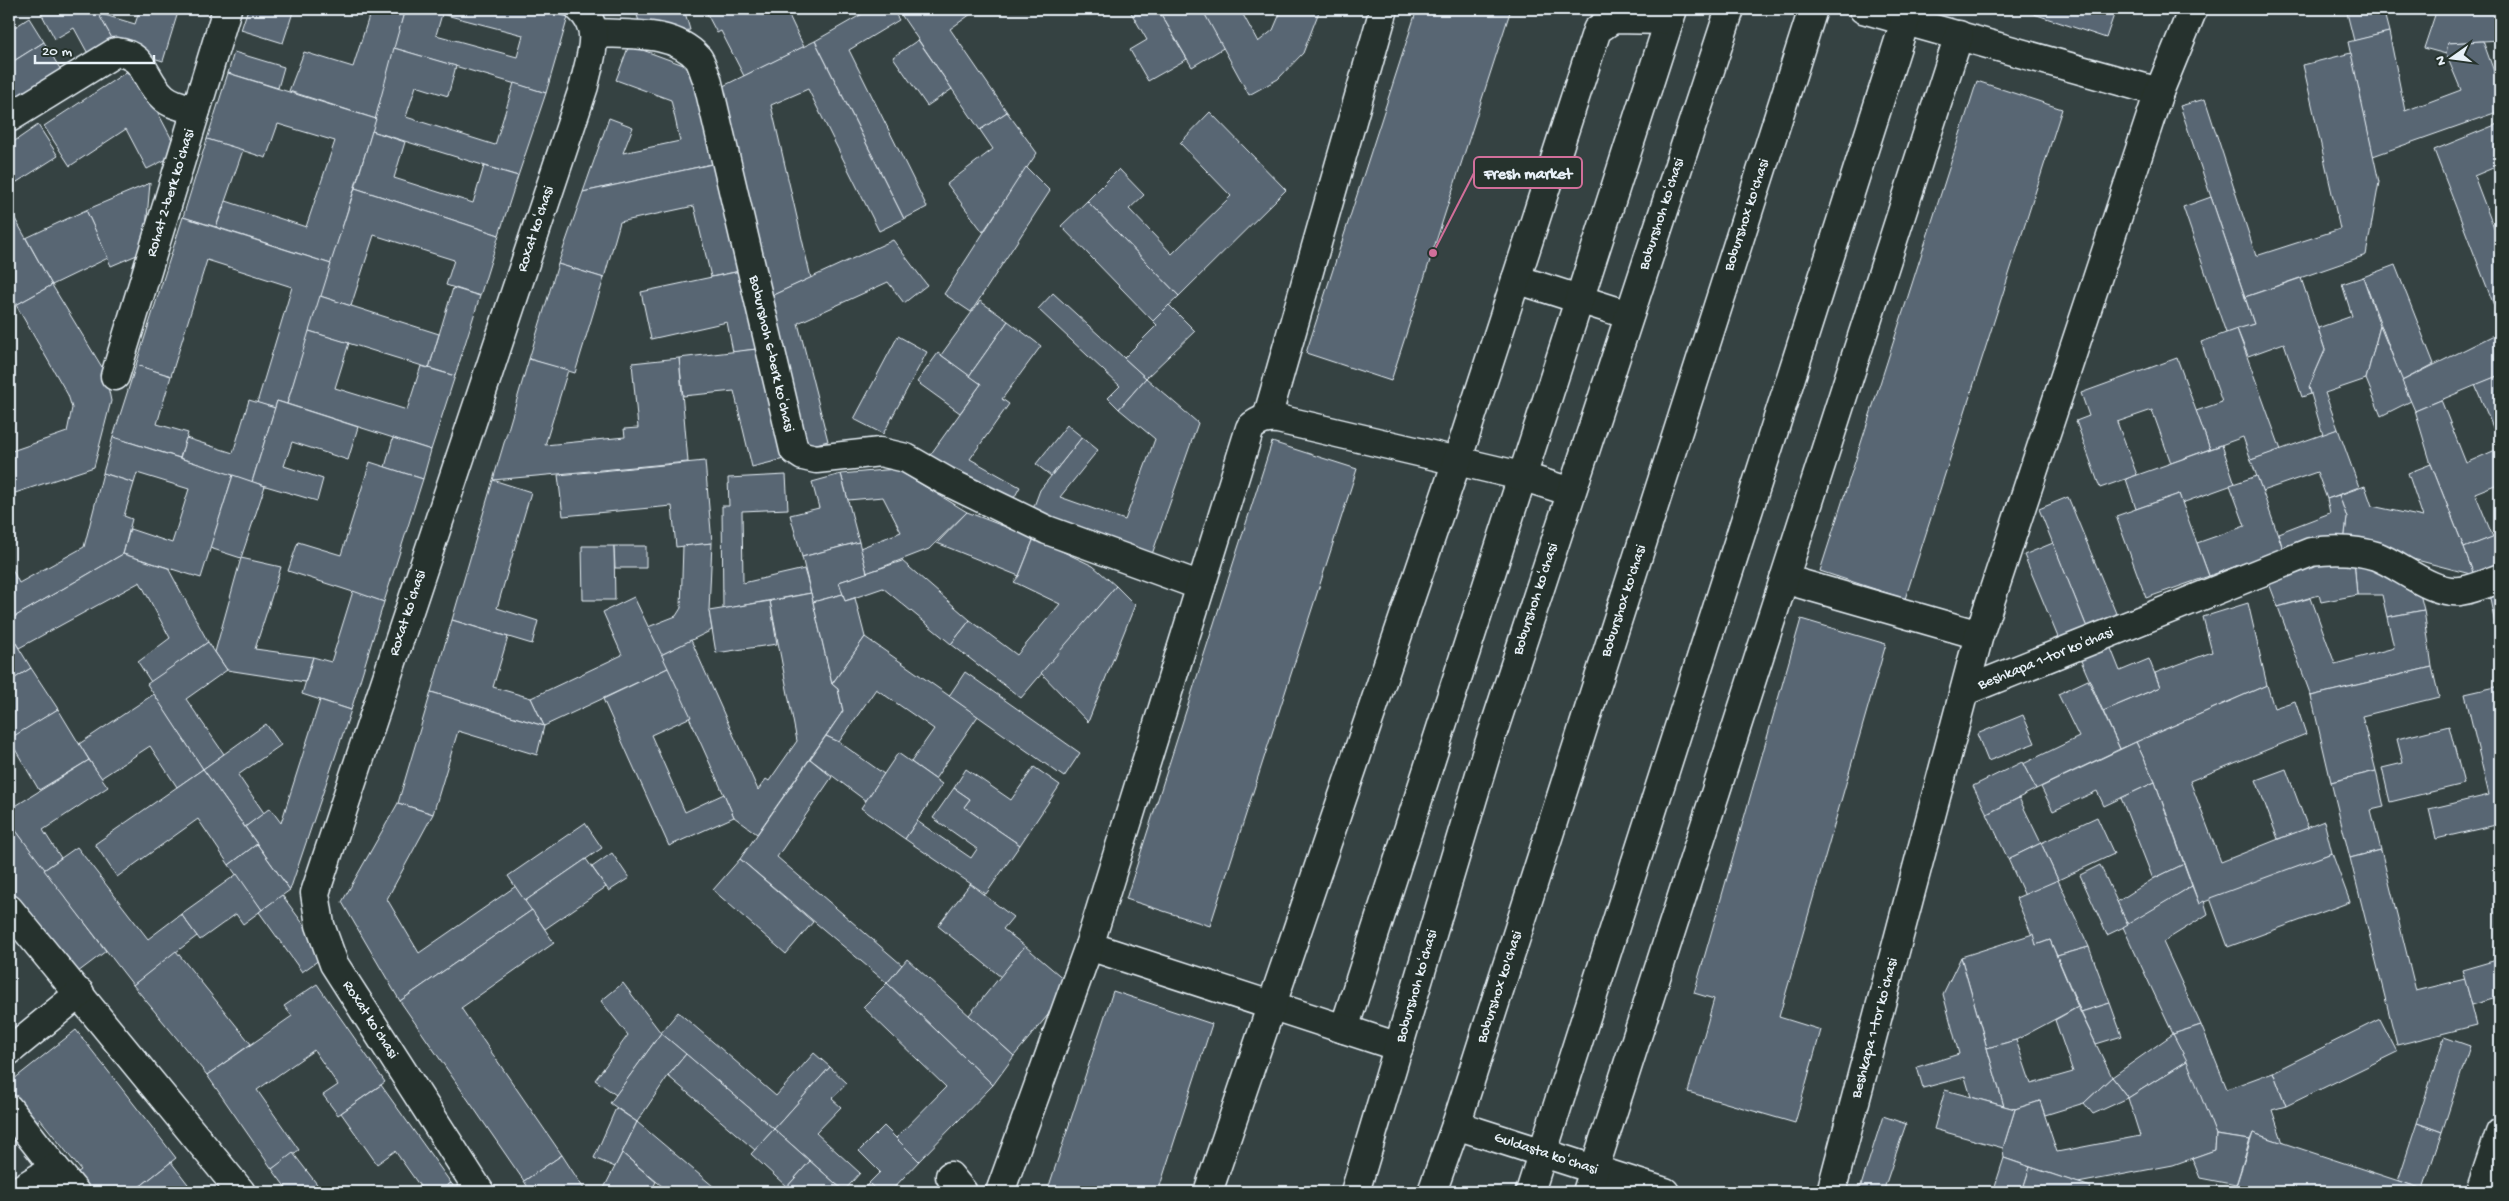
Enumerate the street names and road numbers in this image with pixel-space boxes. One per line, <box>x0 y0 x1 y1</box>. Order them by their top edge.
street label: Rohat 2-berk koʻchasi <box>143 127 199 259</box>
street label: Boburshoh koʻchasi <box>1635 156 1689 273</box>
street label: Boburshox ko'chasi <box>1720 157 1774 274</box>
street label: Roxat koʻchasi <box>514 184 558 274</box>
street label: Boburshoh 6-berk koʻchasi <box>744 273 798 434</box>
street label: Boburshoh koʻchasi <box>1509 541 1563 658</box>
street label: Boburshox ko'chasi <box>1597 543 1651 660</box>
street label: Roxat koʻchasi <box>386 568 430 658</box>
street label: Beshkapa 1-tor koʼchasi <box>1975 624 2117 695</box>
street label: Boburshoh koʻchasi <box>1392 927 1442 1046</box>
street label: Boburshox ko'chasi <box>1473 929 1527 1046</box>
street label: Beshkapa 1-tor koʼchasi <box>1847 956 1902 1101</box>
street label: Roxat koʻchasi <box>338 978 402 1062</box>
street label: Guldasta koʻchasi <box>1492 1129 1600 1179</box>

